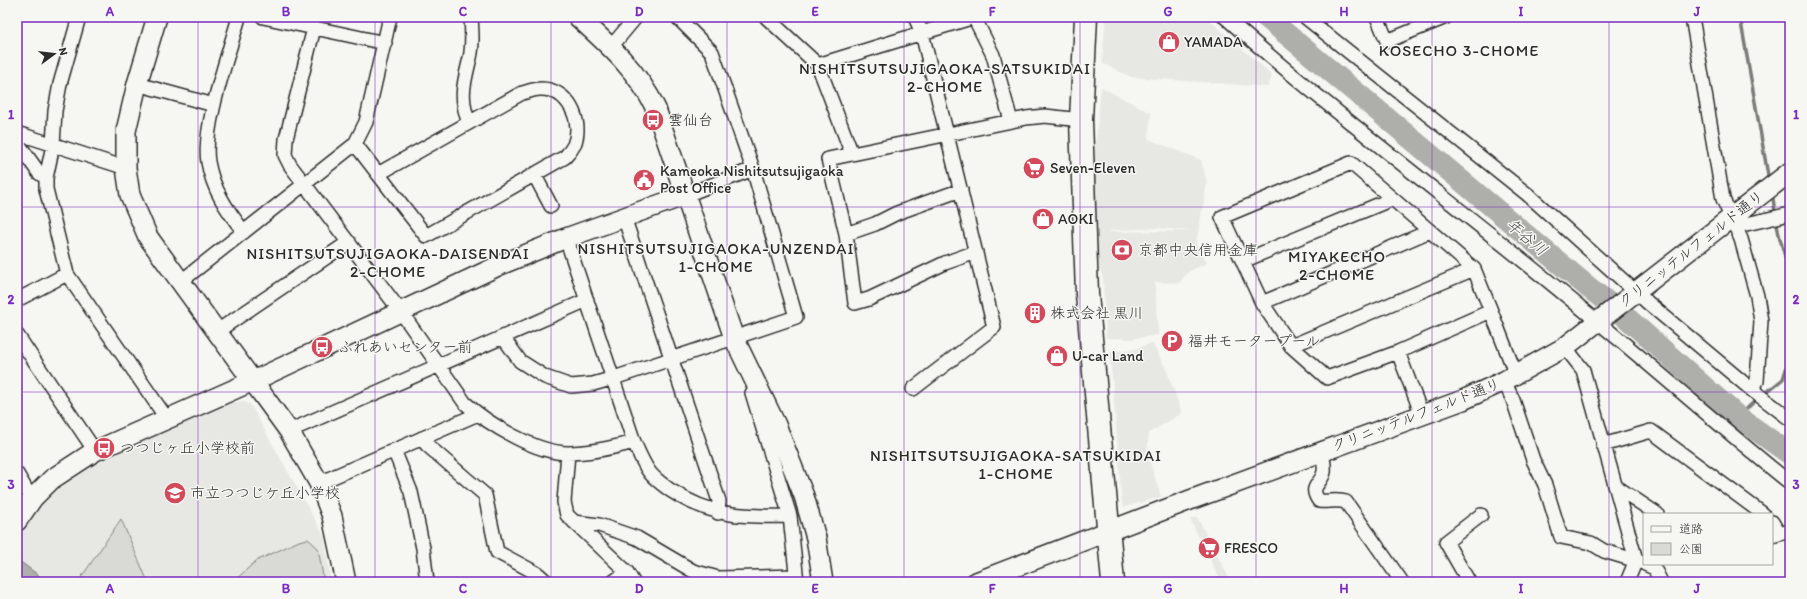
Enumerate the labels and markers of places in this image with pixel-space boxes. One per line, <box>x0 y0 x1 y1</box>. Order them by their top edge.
shop icon: YAMADA <box>1156 29 1182 55</box>
place label: YAMADA <box>1184 33 1243 51</box>
bus stop icon: 雲仙台 <box>640 107 666 133</box>
place label: 雲仙台 <box>668 111 713 129</box>
supermarket icon: Seven-Eleven <box>1021 155 1047 181</box>
place label: Seven-Eleven <box>1050 159 1136 177</box>
place label: Kameoka Nishitsutsujigaoka Post Office <box>660 162 844 197</box>
public building icon: Kameoka Nishitsutsujigaoka Post Office <box>631 167 657 193</box>
shop icon: AOKI <box>1030 206 1056 232</box>
place label: AOKI <box>1058 210 1094 228</box>
bank icon: 京都中央信用金庫 <box>1109 237 1135 263</box>
place label: 京都中央信用金庫 <box>1138 241 1258 259</box>
building icon: 株式会社 黒川 <box>1022 300 1048 326</box>
place label: 株式会社 黒川 <box>1050 304 1143 322</box>
parking icon: 福井モータープール <box>1159 328 1185 354</box>
place label: 福井モータープール <box>1188 332 1320 350</box>
bus stop icon: ふれあいセンター前 <box>309 334 335 360</box>
place label: ふれあいセンター前 <box>338 338 472 356</box>
shop icon: U-car Land <box>1044 343 1070 369</box>
place label: U-car Land <box>1072 347 1144 365</box>
bus stop icon: つつじヶ丘小学校前 <box>91 435 117 461</box>
place label: つつじヶ丘小学校前 <box>120 439 255 457</box>
school or university icon: 市立つつじケ丘小学校 <box>162 480 188 506</box>
place label: 市立つつじケ丘小学校 <box>190 484 340 502</box>
supermarket icon: FRESCO <box>1196 535 1222 561</box>
place label: FRESCO <box>1224 539 1278 557</box>

